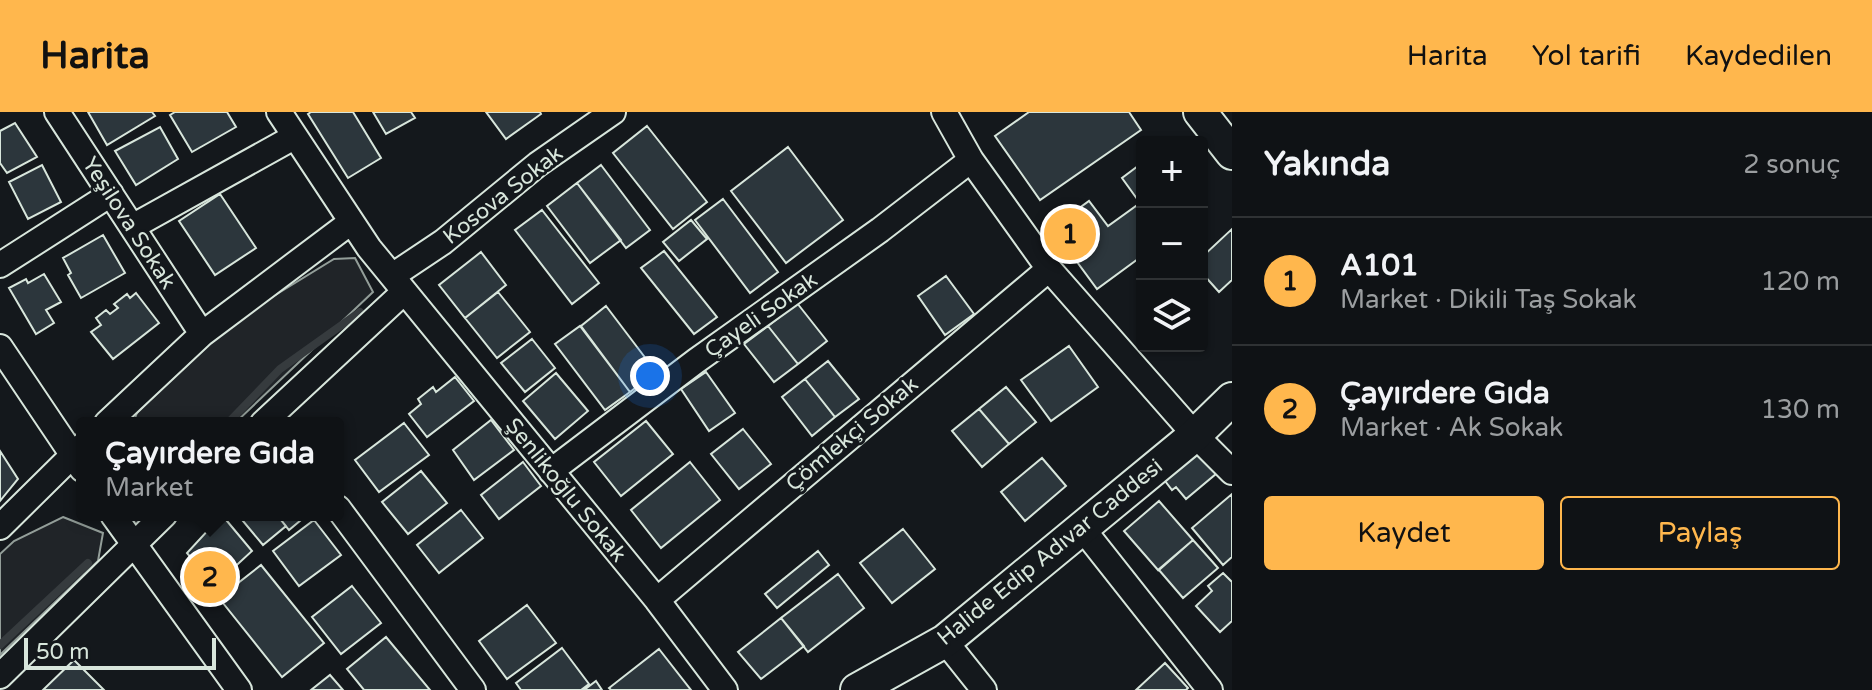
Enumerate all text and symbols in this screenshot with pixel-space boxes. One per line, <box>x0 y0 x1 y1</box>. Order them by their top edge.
text: Harita <box>40 33 150 79</box>
text: Harita <box>1407 39 1488 73</box>
text: Yol tarifi <box>1532 39 1641 73</box>
text: Kaydedilen <box>1685 39 1832 73</box>
map controls <box>1136 136 1208 352</box>
button: + <box>1136 136 1208 208</box>
street label: Kosova Sokak <box>438 140 568 250</box>
text: Yakında <box>1264 144 1390 185</box>
text: 2 sonuç <box>1743 149 1840 180</box>
street label: Yeşilova Sokak <box>77 152 181 294</box>
pin: 1 <box>1044 204 1096 264</box>
button: − <box>1136 208 1208 280</box>
text: A101 <box>1340 247 1419 284</box>
text: 1 <box>1282 266 1298 297</box>
text: 120 m <box>1760 266 1840 297</box>
street label: Çayeli Sokak <box>700 267 822 363</box>
button: layers <box>1136 280 1208 352</box>
text: Market · Dikili Taş Sokak <box>1340 284 1637 315</box>
your location <box>630 356 670 396</box>
street label: Çömlekçi Sokak <box>781 371 923 497</box>
text: Çayırdere Gıda <box>1340 375 1550 412</box>
text: 2 <box>1282 394 1298 425</box>
text: 130 m <box>1760 394 1840 425</box>
text: Market · Ak Sokak <box>1340 412 1563 443</box>
street label: Şenlikoğlu Sokak <box>500 413 632 567</box>
popup <box>76 417 344 521</box>
text: Çayırdere Gıda <box>105 435 315 472</box>
street label: Halide Edip Adıvar Caddesi <box>932 453 1168 651</box>
text: Market <box>105 472 193 503</box>
button: Kaydet <box>1264 496 1544 570</box>
button: Paylaş <box>1560 496 1840 570</box>
pin: 2 <box>184 547 236 607</box>
scale bar <box>24 634 216 670</box>
text: 50 m <box>36 639 90 665</box>

